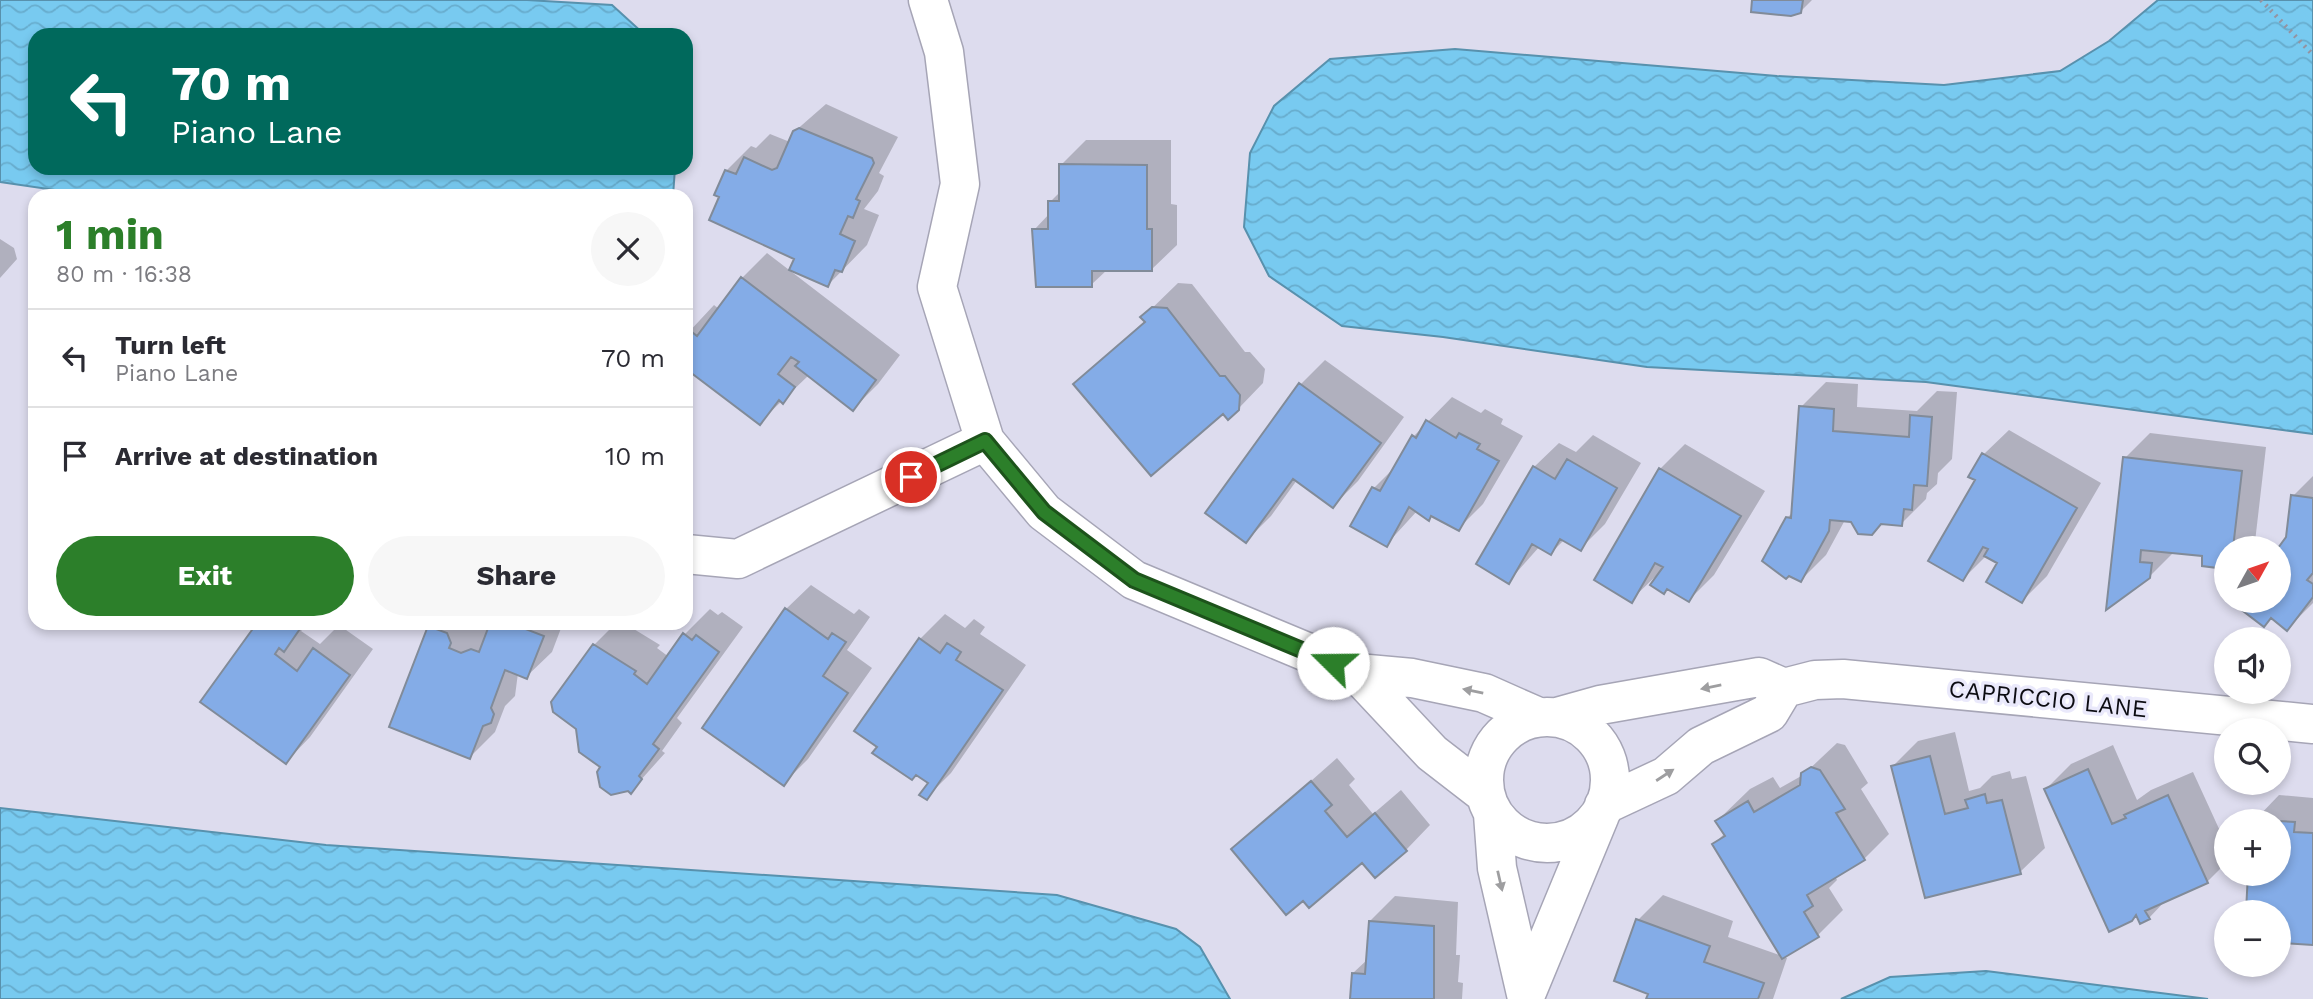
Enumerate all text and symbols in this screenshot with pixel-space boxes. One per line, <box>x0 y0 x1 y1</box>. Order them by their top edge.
text: 70 m <box>171 54 291 112</box>
icon: left <box>56 56 147 147</box>
text: Piano Lane <box>171 113 343 151</box>
text: 1 min <box>56 210 164 259</box>
button: close <box>591 212 665 286</box>
text: 80 m · 16:38 <box>56 261 192 288</box>
text: Turn left <box>115 330 226 360</box>
icon: left <box>56 339 94 377</box>
text: 70 m <box>601 343 665 373</box>
text: Piano Lane <box>115 360 238 387</box>
icon: arrive <box>56 437 94 475</box>
text: Arrive at destination <box>115 441 378 471</box>
text: 10 m <box>605 441 665 471</box>
pin <box>881 447 941 507</box>
icon: arrive <box>892 458 930 496</box>
button: Exit <box>56 536 354 616</box>
button: Share <box>368 536 665 616</box>
north arrow <box>2214 536 2291 612</box>
map controls <box>2214 536 2291 977</box>
position arrow <box>1296 626 1370 700</box>
button: sound <box>2214 627 2291 704</box>
street label: CAPRICCIO LANE <box>1947 675 2149 723</box>
one-way arrow <box>1700 681 1722 692</box>
one-way arrow <box>1462 686 1484 697</box>
button: search <box>2214 718 2291 795</box>
one-way arrow <box>1655 768 1675 781</box>
button: + <box>2214 809 2291 886</box>
one-way arrow <box>1495 871 1506 893</box>
button: − <box>2214 900 2291 977</box>

